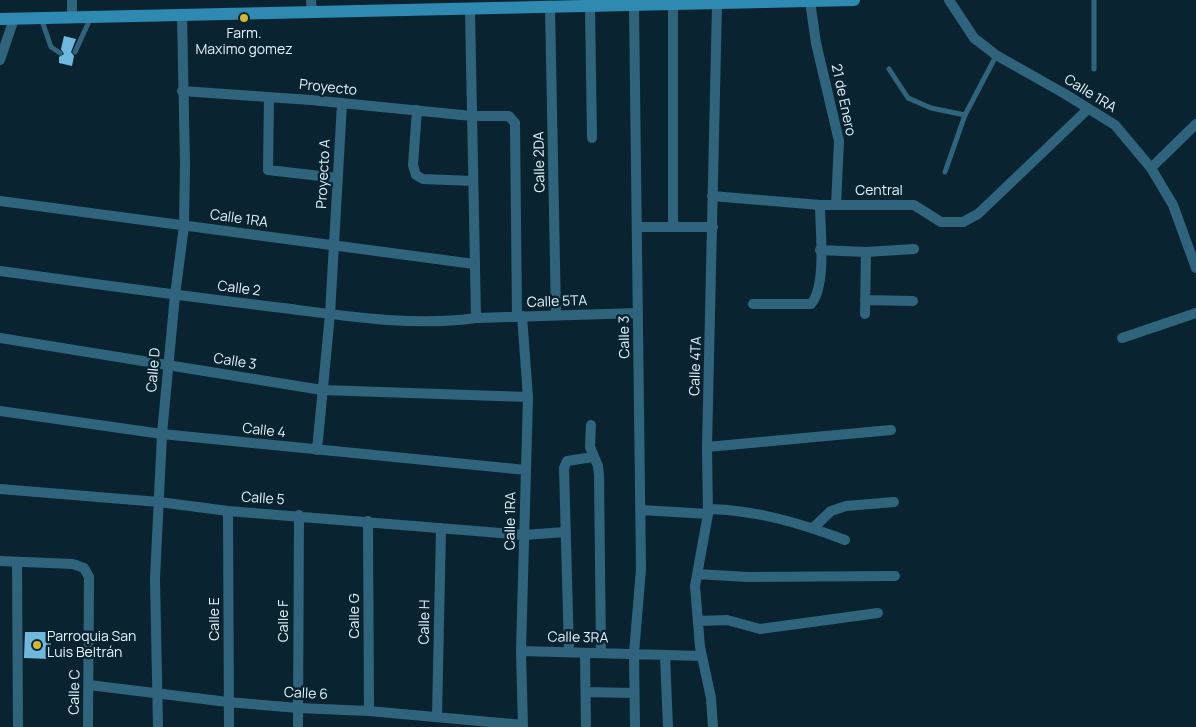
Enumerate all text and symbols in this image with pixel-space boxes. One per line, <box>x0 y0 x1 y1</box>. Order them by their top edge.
marker: Farm. Maximo gomez <box>238 12 250 24</box>
place label: Farm. Maximo gomez <box>195 26 293 58</box>
street label: 21 de Enero <box>827 62 859 138</box>
street label: Calle 1RA <box>1061 71 1119 117</box>
street label: Proyecto <box>298 77 358 99</box>
street label: Calle 2DA <box>531 131 549 193</box>
street label: Proyecto A <box>314 139 334 209</box>
street label: Central <box>855 183 903 199</box>
street label: Calle 1RA <box>209 207 269 231</box>
street label: Calle 2 <box>216 278 262 300</box>
street label: Calle 5TA <box>527 293 587 311</box>
street label: Calle 3 <box>616 315 634 359</box>
street label: Calle 4TA <box>687 336 705 396</box>
street label: Calle D <box>144 347 164 393</box>
street label: Calle 3 <box>212 350 258 374</box>
street label: Calle 4 <box>241 420 287 442</box>
street label: Calle 5 <box>241 489 285 509</box>
street label: Calle 1RA <box>502 492 520 550</box>
street label: Calle G <box>347 593 363 639</box>
street label: Calle E <box>207 597 223 641</box>
street label: Calle H <box>416 599 434 645</box>
street label: Calle F <box>276 600 292 642</box>
place label: Parroquia San Luis Beltrán <box>47 629 136 662</box>
street label: Calle 3RA <box>547 629 609 647</box>
marker: Parroquia San Luis Beltrán <box>31 639 43 651</box>
street label: Calle C <box>66 669 84 715</box>
street label: Calle 6 <box>284 684 328 704</box>

